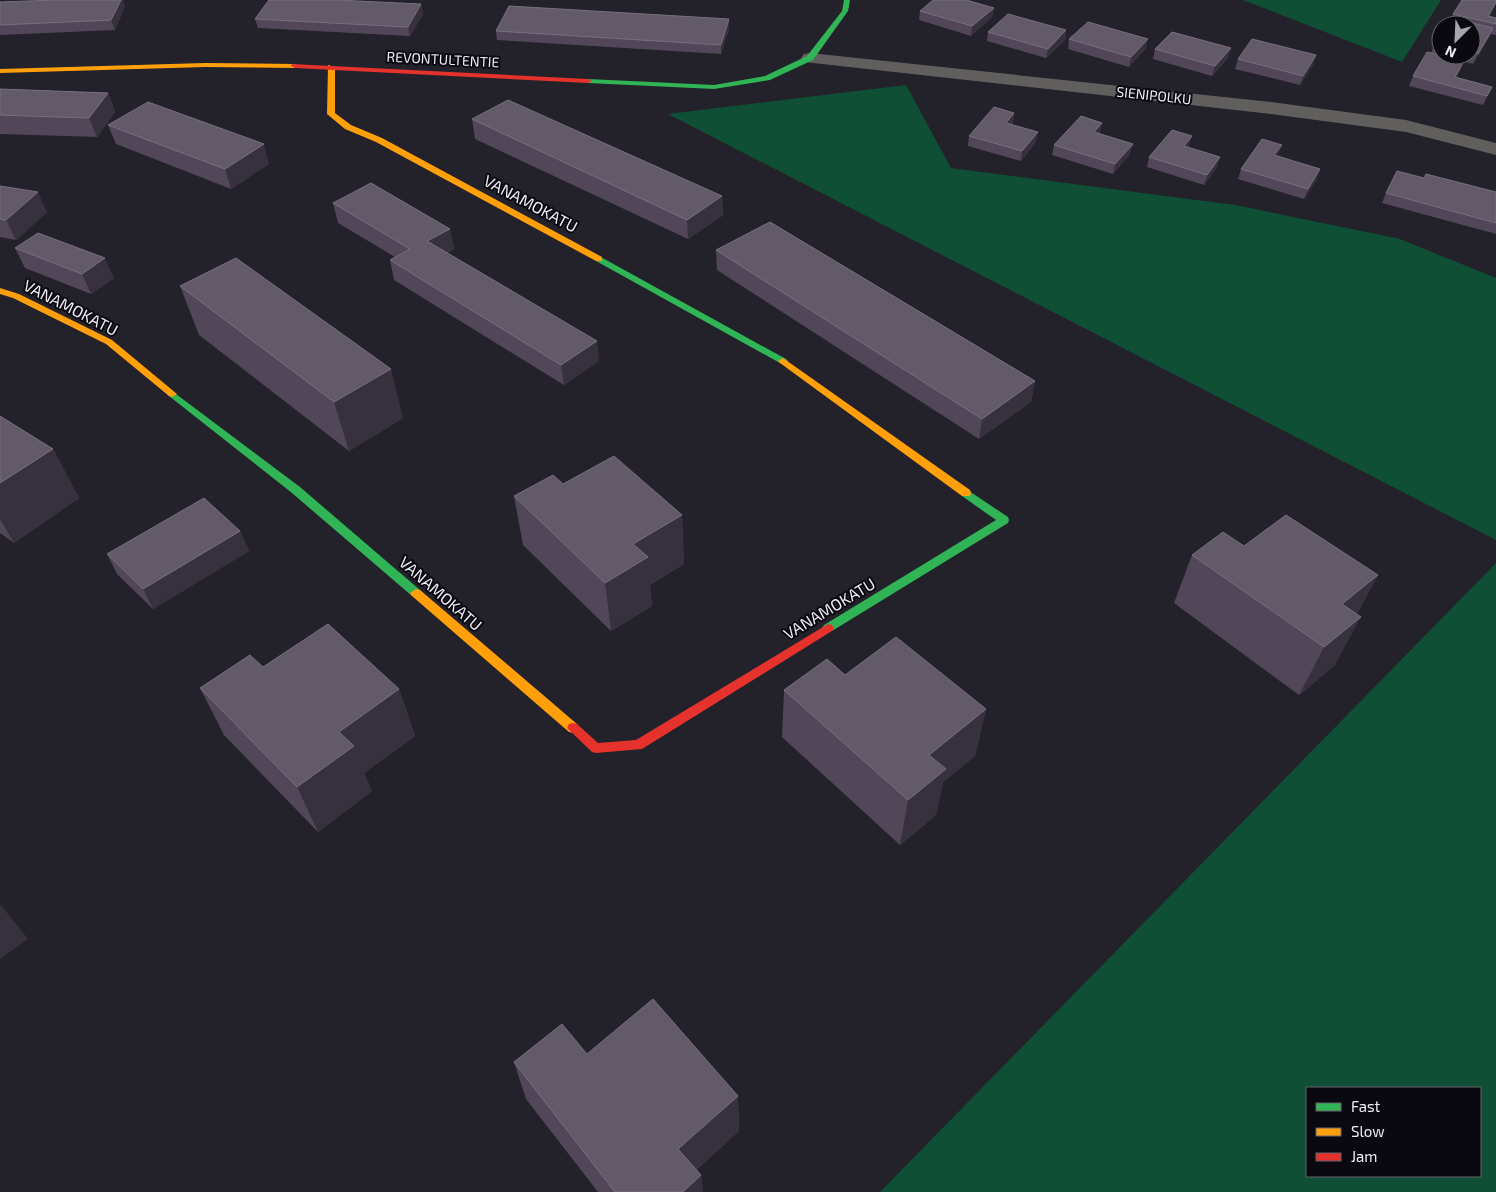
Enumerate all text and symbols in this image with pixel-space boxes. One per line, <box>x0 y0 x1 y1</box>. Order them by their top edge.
north arrow <box>1431 15 1481 65</box>
text: N <box>1442 43 1459 62</box>
street label: REVONTULTENTIE <box>386 48 500 70</box>
street label: SIENIPOLKU <box>1116 83 1192 107</box>
street label: VANAMOKATU <box>481 170 581 236</box>
street label: VANAMOKATU <box>21 275 121 339</box>
street label: VANAMOKATU <box>396 552 486 634</box>
street label: VANAMOKATU <box>780 573 878 643</box>
legend <box>1306 1087 1481 1177</box>
text: Fast <box>1351 1097 1381 1115</box>
text: Slow <box>1351 1122 1385 1140</box>
text: Jam <box>1351 1147 1377 1165</box>

